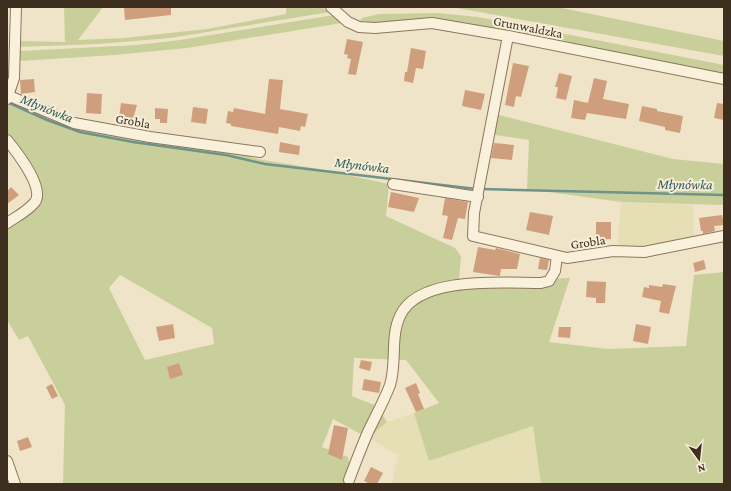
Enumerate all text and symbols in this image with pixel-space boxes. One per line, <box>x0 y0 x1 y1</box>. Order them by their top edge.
street label: Grunwaldzka <box>492 13 564 41</box>
water label: Młynówka <box>17 90 76 126</box>
street label: Grobla <box>114 111 152 131</box>
water label: Młynówka <box>333 154 391 176</box>
water label: Młynówka <box>656 176 713 192</box>
street label: Grobla <box>570 232 606 252</box>
north arrow <box>679 439 719 479</box>
text: N <box>696 462 707 476</box>

